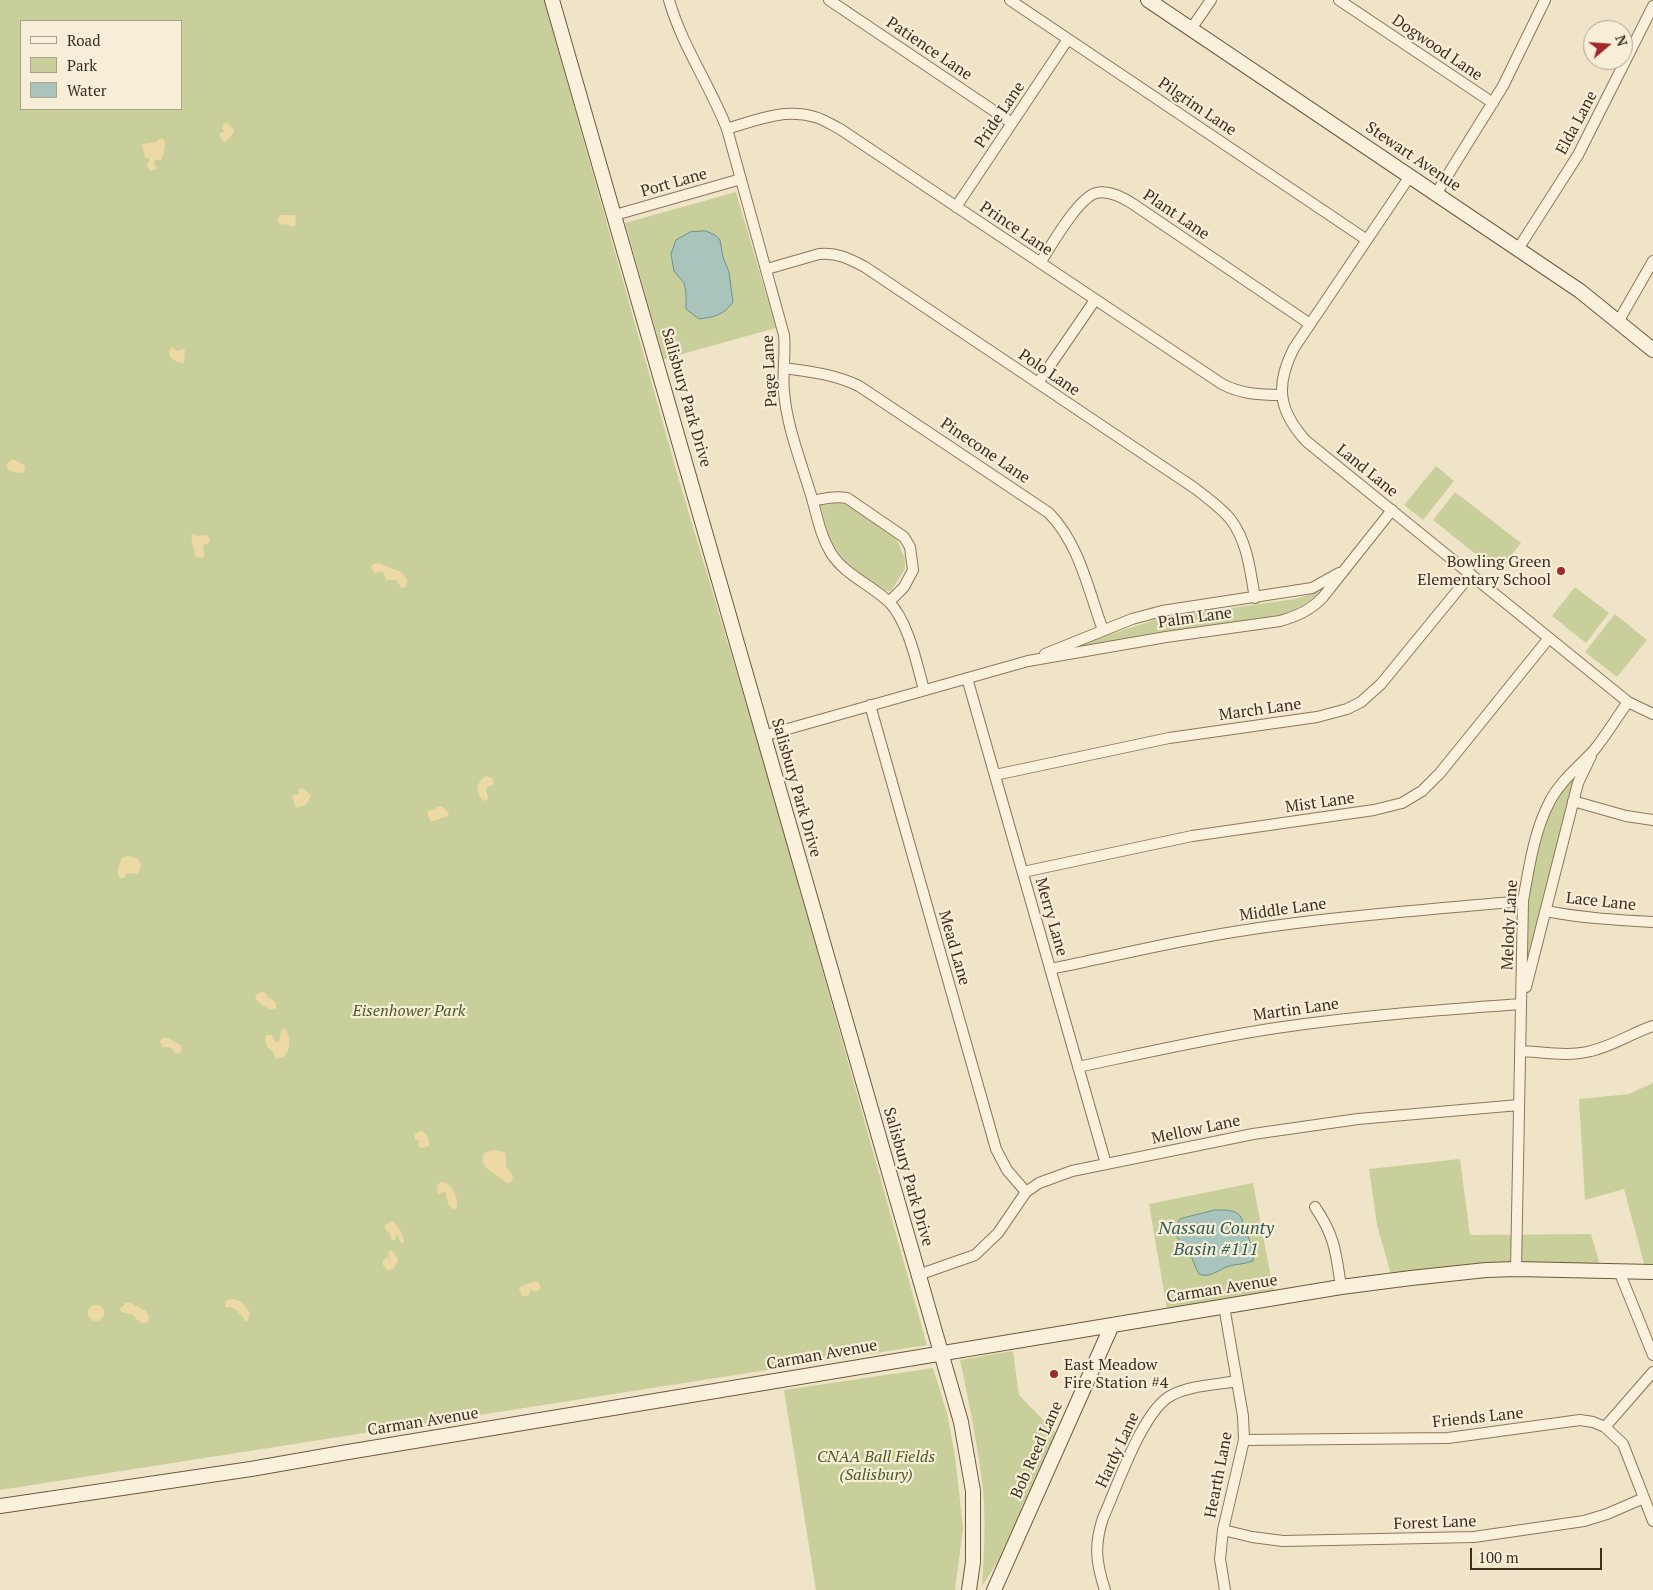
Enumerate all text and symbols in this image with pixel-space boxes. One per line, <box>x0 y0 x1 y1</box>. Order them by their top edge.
street label: Dogwood Lane <box>1388 11 1486 85</box>
street label: Patience Lane <box>882 13 976 85</box>
legend <box>20 20 182 110</box>
north arrow <box>1583 20 1633 70</box>
text: Road <box>67 30 100 50</box>
text: N <box>1611 33 1632 49</box>
text: Park <box>67 55 97 75</box>
street label: Pilgrim Lane <box>1154 74 1240 140</box>
street label: Pride Lane <box>971 78 1029 152</box>
text: Water <box>67 80 106 100</box>
street label: Elda Lane <box>1552 88 1602 158</box>
street label: Stewart Avenue <box>1362 118 1464 196</box>
street label: Port Lane <box>639 164 709 202</box>
street label: Plant Lane <box>1139 186 1213 244</box>
street label: Prince Lane <box>976 198 1056 260</box>
street label: Salisbury Park Drive <box>657 326 715 470</box>
street label: Page Lane <box>759 334 781 408</box>
street label: Polo Lane <box>1015 346 1083 400</box>
street label: Pinecone Lane <box>937 414 1033 488</box>
street label: Land Lane <box>1332 440 1402 502</box>
place label: Bowling Green Elementary School <box>1417 552 1551 590</box>
marker: Bowling Green Elementary School <box>1555 565 1567 577</box>
street label: Palm Lane <box>1157 603 1233 633</box>
street label: March Lane <box>1217 695 1303 725</box>
street label: Salisbury Park Drive <box>767 716 825 860</box>
street label: Mist Lane <box>1284 789 1356 817</box>
street label: Merry Lane <box>1031 875 1071 959</box>
street label: Melody Lane <box>1498 879 1522 971</box>
street label: Lace Lane <box>1565 889 1637 915</box>
street label: Middle Lane <box>1238 894 1328 926</box>
street label: Mead Lane <box>934 908 974 988</box>
street label: Martin Lane <box>1252 994 1340 1026</box>
park label: Eisenhower Park <box>353 1001 465 1021</box>
street label: Salisbury Park Drive <box>879 1105 937 1249</box>
street label: Mellow Lane <box>1150 1111 1242 1149</box>
water label: Nassau County Basin #111 <box>1158 1218 1274 1260</box>
street label: Carman Avenue <box>1165 1271 1279 1307</box>
street label: Carman Avenue <box>765 1336 879 1374</box>
place label: East Meadow Fire Station #4 <box>1064 1355 1168 1393</box>
marker: East Meadow Fire Station #4 <box>1048 1368 1060 1380</box>
street label: Bob Reed Lane <box>1007 1398 1067 1502</box>
street label: Carman Avenue <box>366 1404 480 1440</box>
street label: Friends Lane <box>1432 1404 1524 1432</box>
street label: Hardy Lane <box>1092 1409 1144 1491</box>
street label: Hearth Lane <box>1201 1430 1237 1520</box>
park label: CNAA Ball Fields (Salisbury) <box>817 1447 935 1485</box>
street label: Forest Lane <box>1393 1512 1477 1534</box>
scale bar <box>1473 1538 1606 1570</box>
text: 100 m <box>1478 1547 1519 1567</box>

